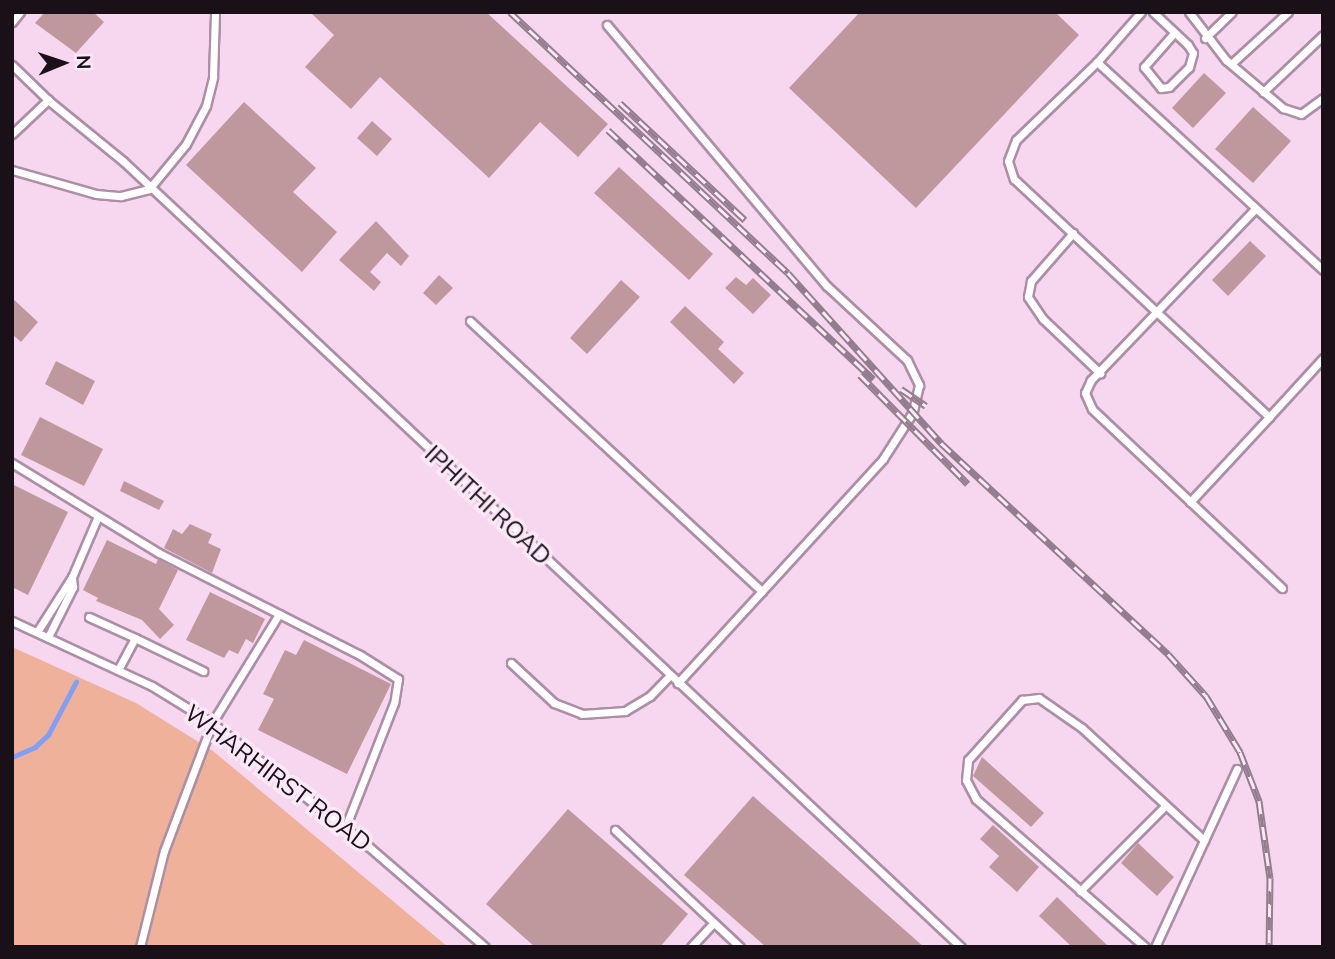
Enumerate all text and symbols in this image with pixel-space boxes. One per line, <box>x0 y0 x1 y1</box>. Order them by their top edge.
north arrow <box>28 28 98 98</box>
text: N <box>72 55 96 70</box>
street label: IPHITHI ROAD <box>419 439 557 571</box>
street label: WHARHIRST ROAD <box>179 698 377 858</box>

